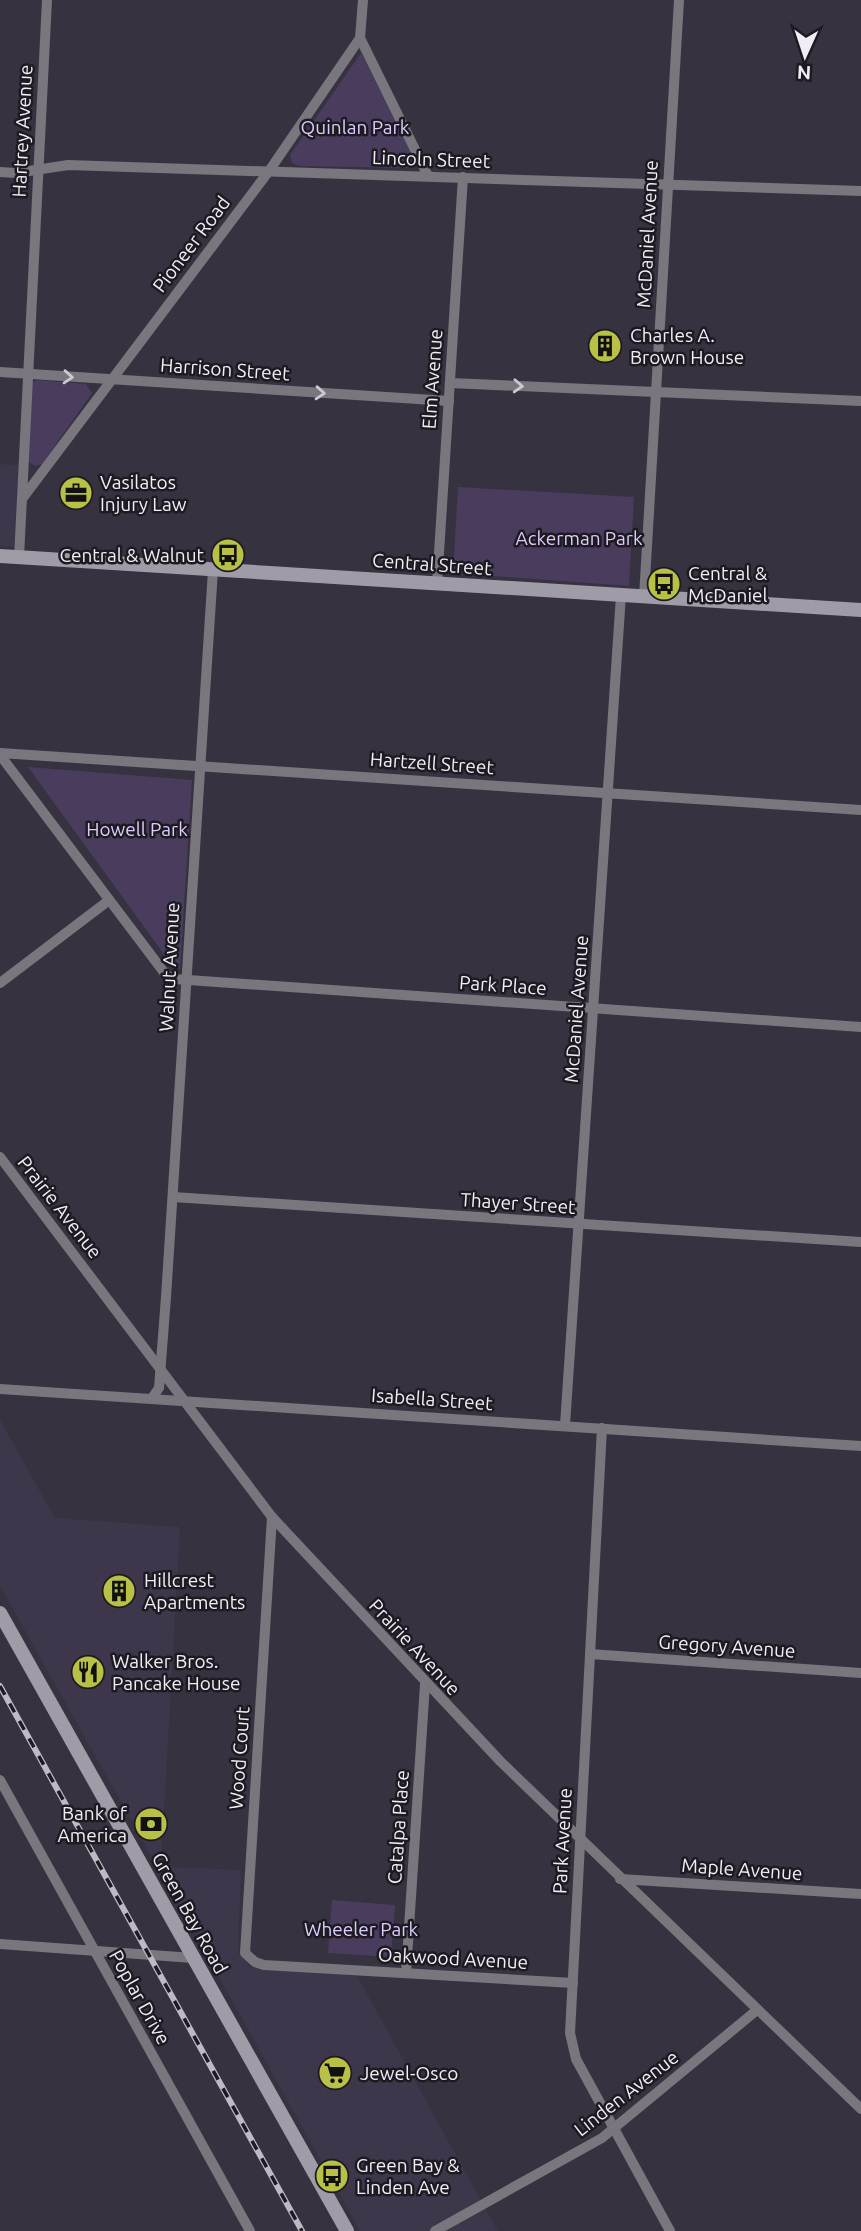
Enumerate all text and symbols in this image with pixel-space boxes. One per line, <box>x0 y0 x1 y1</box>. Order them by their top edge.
north arrow <box>770 21 840 91</box>
text: N <box>796 62 812 84</box>
street label: Hartrey Avenue <box>8 64 36 198</box>
park label: Quinlan Park <box>301 116 410 138</box>
street label: Lincoln Street <box>372 146 491 172</box>
street label: McDaniel Avenue <box>632 160 662 308</box>
street label: Pioneer Road <box>148 192 234 296</box>
place label: Charles A. Brown House <box>630 324 744 368</box>
building icon: Charles A. Brown House <box>586 327 624 365</box>
street label: Elm Avenue <box>418 328 446 430</box>
street label: Harrison Street <box>160 354 291 385</box>
one-way arrow <box>63 369 74 384</box>
one-way arrow <box>513 378 524 393</box>
one-way arrow <box>314 385 325 400</box>
place label: Vasilatos Injury Law <box>100 471 187 515</box>
office icon: Vasilatos Injury Law <box>57 474 95 512</box>
park label: Ackerman Park <box>515 527 643 549</box>
bus stop icon: Central & Walnut <box>209 536 247 574</box>
place label: Central & Walnut <box>59 544 205 566</box>
street label: Central Street <box>371 549 493 579</box>
place label: Central & McDaniel <box>688 562 768 606</box>
bus stop icon: Central & McDaniel <box>645 565 683 603</box>
street label: Hartzell Street <box>369 748 495 778</box>
park label: Howell Park <box>86 818 188 840</box>
street label: Walnut Avenue <box>155 902 183 1032</box>
street label: McDaniel Avenue <box>560 934 592 1084</box>
street label: Park Place <box>459 971 547 999</box>
street label: Prairie Avenue <box>13 1152 107 1262</box>
street label: Thayer Street <box>460 1188 577 1218</box>
street label: Isabella Street <box>371 1384 494 1414</box>
place label: Hillcrest Apartments <box>144 1569 245 1613</box>
building icon: Hillcrest Apartments <box>100 1572 138 1610</box>
street label: Prairie Avenue <box>365 1594 465 1700</box>
street label: Gregory Avenue <box>658 1630 796 1662</box>
place label: Walker Bros. Pancake House <box>112 1650 240 1694</box>
restaurant icon: Walker Bros. Pancake House <box>69 1653 107 1691</box>
street label: Wood Court <box>224 1705 254 1810</box>
street label: Catalpa Place <box>383 1769 413 1885</box>
street label: Park Avenue <box>548 1787 576 1895</box>
place label: Bank of America <box>57 1802 128 1846</box>
bank icon: Bank of America <box>132 1805 170 1843</box>
street label: Green Bay Road <box>148 1849 232 1977</box>
street label: Maple Avenue <box>681 1854 803 1884</box>
park label: Wheeler Park <box>304 1918 418 1940</box>
street label: Oakwood Avenue <box>377 1943 529 1973</box>
street label: Poplar Drive <box>105 1946 175 2048</box>
street label: Linden Avenue <box>570 2046 682 2140</box>
supermarket icon: Jewel-Osco <box>316 2054 354 2092</box>
place label: Jewel-Osco <box>360 2062 458 2084</box>
place label: Green Bay & Linden Ave <box>356 2154 460 2198</box>
bus stop icon: Green Bay & Linden Ave <box>313 2157 351 2195</box>

